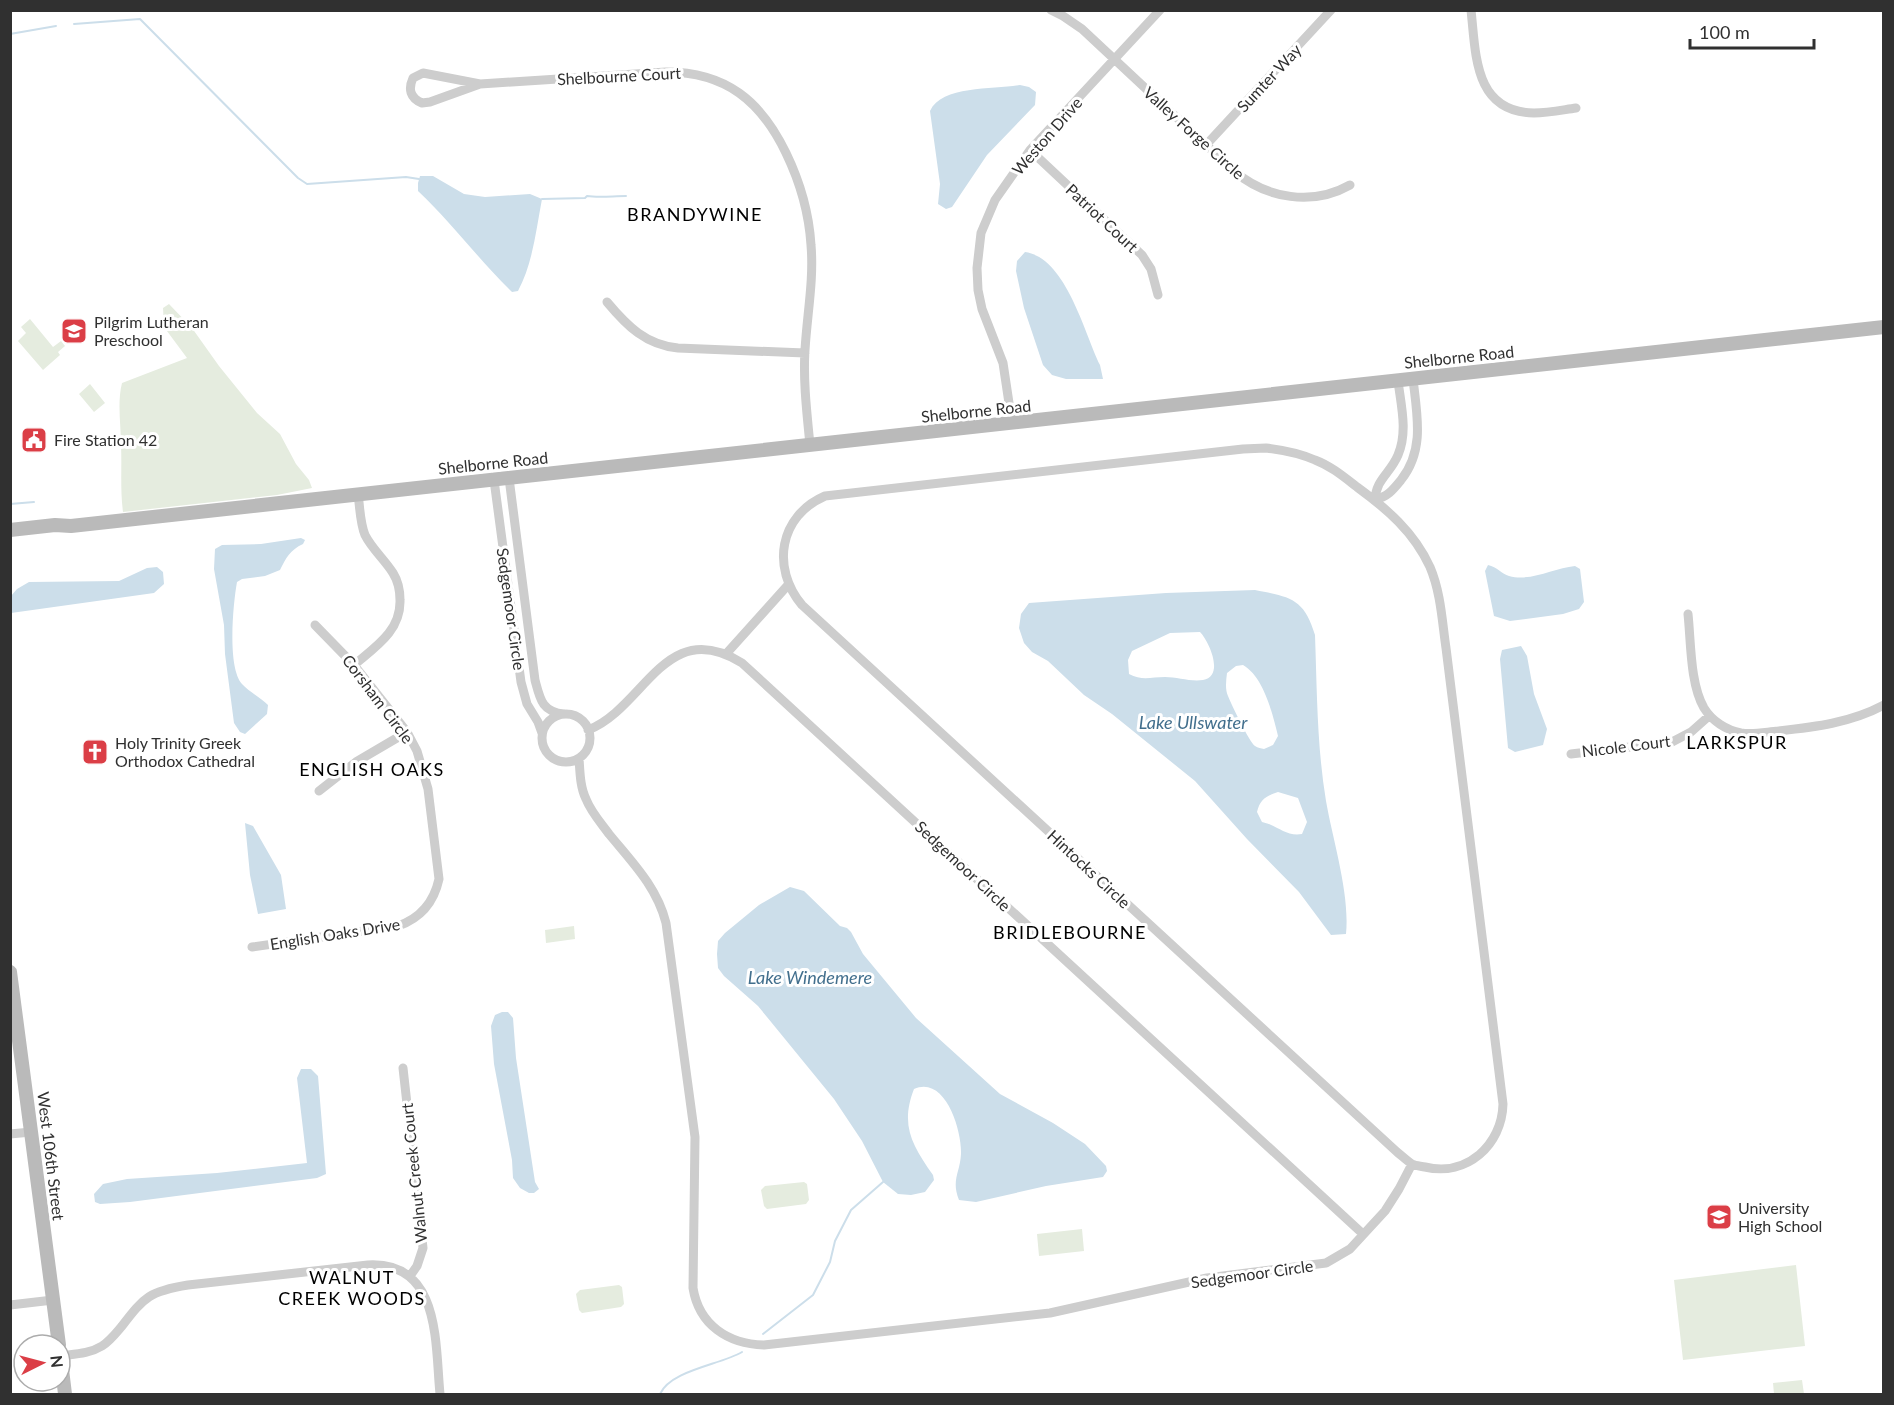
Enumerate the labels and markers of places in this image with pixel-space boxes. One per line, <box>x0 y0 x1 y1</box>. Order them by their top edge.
place label: Pilgrim Lutheran Preschool <box>94 312 209 349</box>
school or university icon: Pilgrim Lutheran Preschool <box>59 316 89 346</box>
public building icon: Fire Station 42 <box>19 425 49 455</box>
place label: Fire Station 42 <box>54 430 157 449</box>
place label: Holy Trinity Greek Orthodox Cathedral <box>115 733 255 770</box>
church icon: Holy Trinity Greek Orthodox Cathedral <box>80 737 110 767</box>
place label: University High School <box>1738 1198 1822 1235</box>
school or university icon: University High School <box>1704 1202 1734 1232</box>

